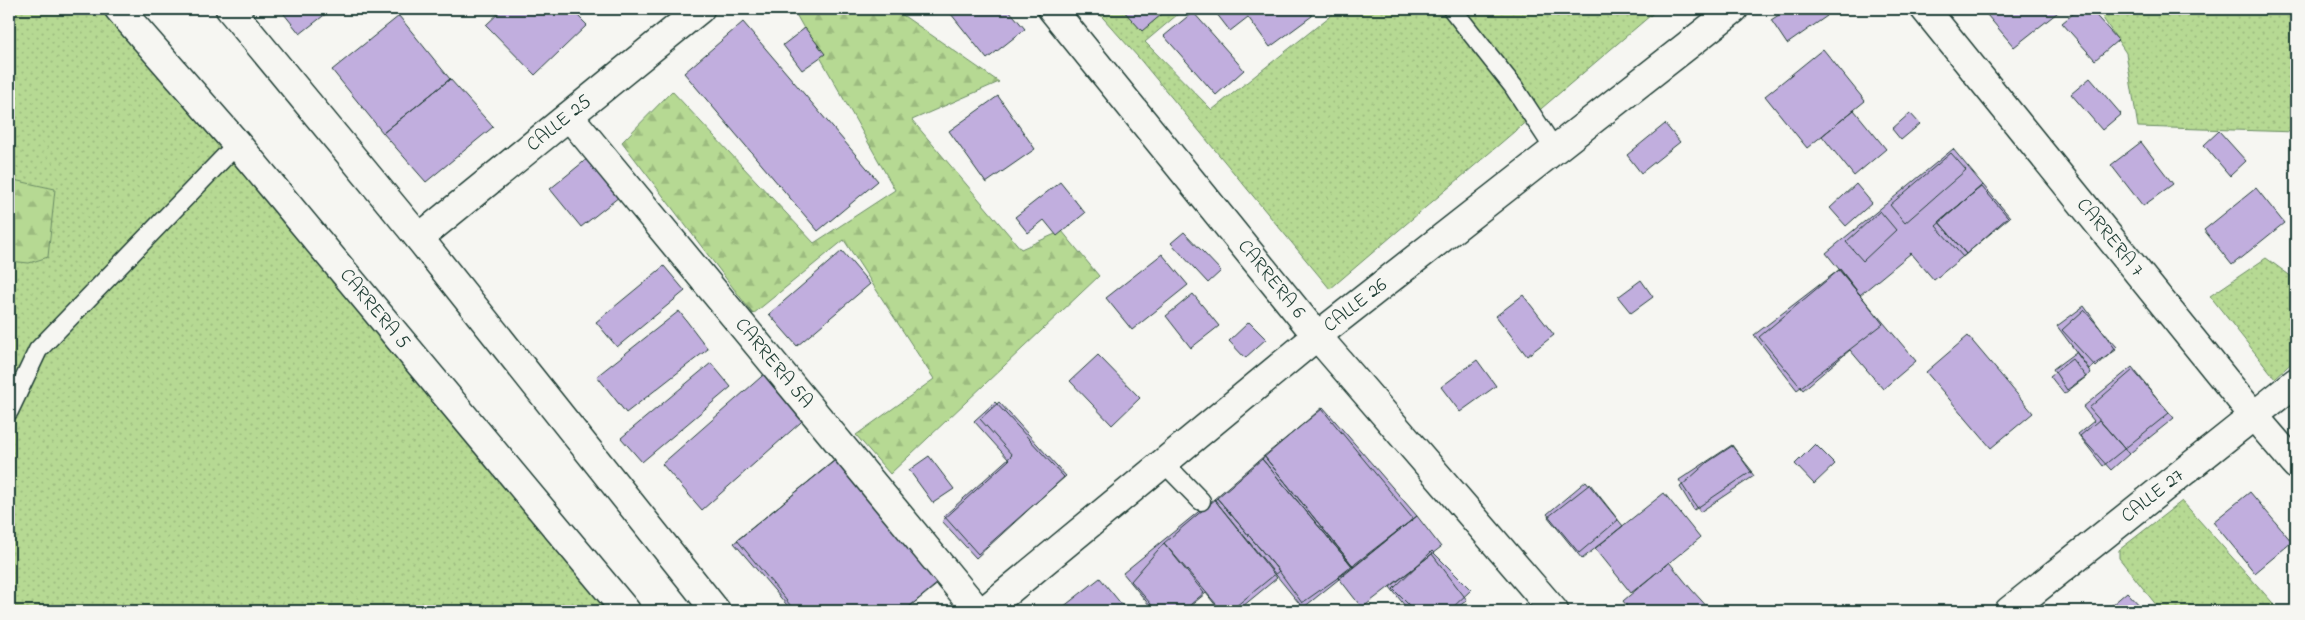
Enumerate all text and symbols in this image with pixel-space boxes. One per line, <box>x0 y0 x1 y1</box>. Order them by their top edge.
street label: CALLE 25 <box>520 88 598 159</box>
street label: CARRERA 7 <box>2069 192 2151 283</box>
street label: CARRERA 6 <box>1230 233 1312 325</box>
street label: CARRERA 5 <box>332 262 417 356</box>
street label: CALLE 26 <box>1318 271 1394 340</box>
street label: CARRERA 5A <box>727 312 820 415</box>
street label: CALLE 27 <box>2115 462 2191 530</box>

